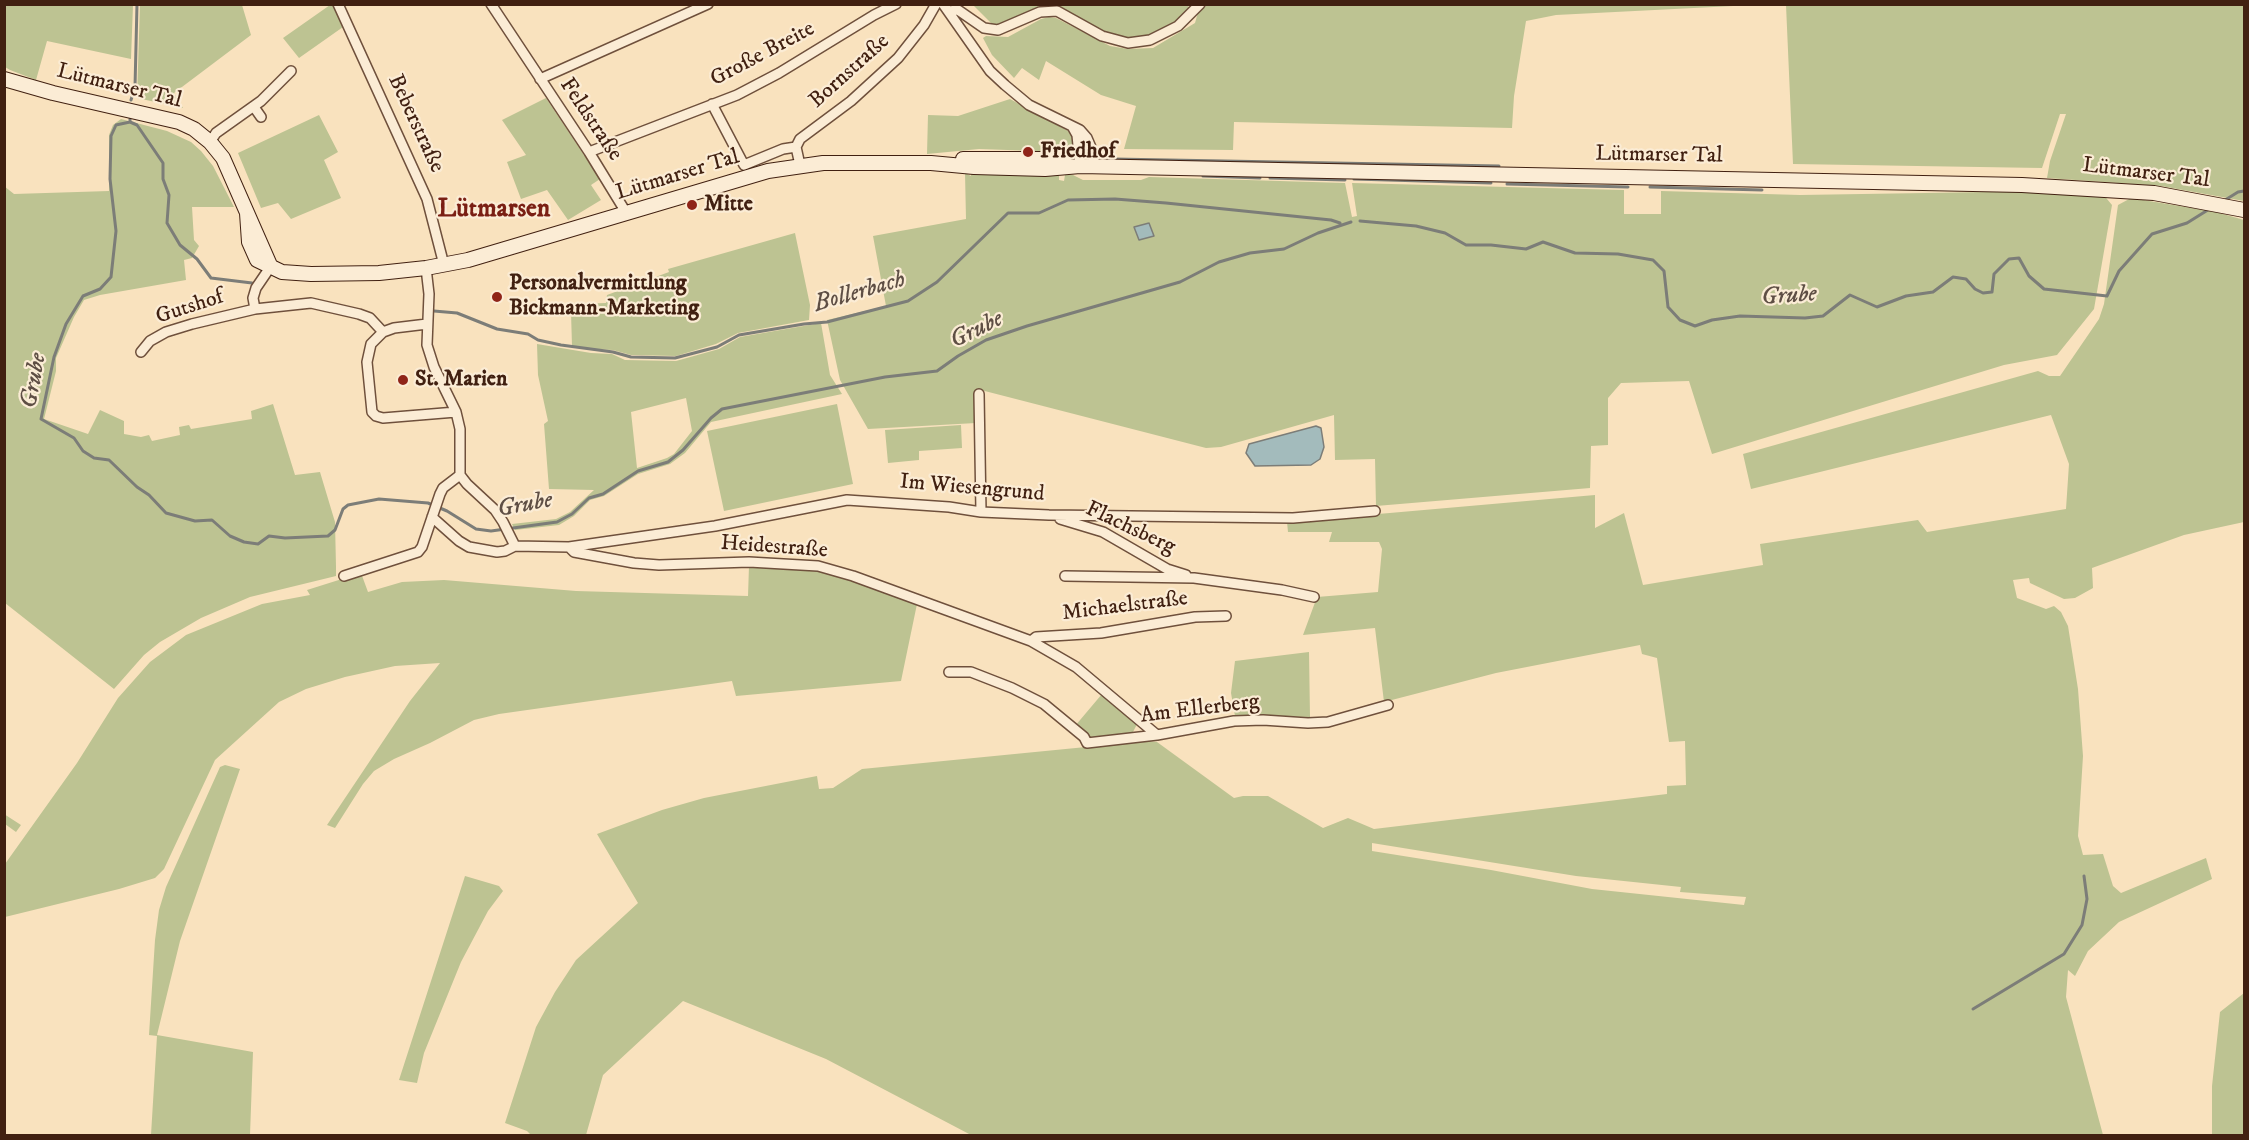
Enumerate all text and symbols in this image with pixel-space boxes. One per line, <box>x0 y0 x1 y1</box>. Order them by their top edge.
street label: Große Breite <box>706 17 820 93</box>
street label: Bornstraße <box>805 29 895 115</box>
street label: Lütmarser Tal <box>54 59 184 115</box>
street label: Beberstraße <box>381 71 449 177</box>
street label: Feldstraße <box>553 74 627 166</box>
place label: Friedhof <box>1040 139 1115 165</box>
street label: Lütmarser Tal <box>1595 142 1723 170</box>
street label: Lütmarser Tal <box>613 145 743 207</box>
marker: Friedhof <box>1021 145 1035 159</box>
street label: Lütmarser Tal <box>2081 153 2211 195</box>
place label: Mitte <box>704 192 753 218</box>
district label: Lütmarsen <box>438 195 550 227</box>
marker: Mitte <box>685 198 699 212</box>
water label: Bollerbach <box>811 266 909 320</box>
place label: Personalvermittlung Bickmann-Marketing <box>509 271 699 322</box>
water label: Grube <box>1760 281 1818 313</box>
street label: Gutshof <box>153 285 227 331</box>
marker: Personalvermittlung Bickmann-Marketing <box>490 290 504 304</box>
water label: Grube <box>946 306 1008 356</box>
water label: Grube <box>16 351 54 411</box>
place label: St. Marien <box>415 367 507 393</box>
marker: St. Marien <box>396 373 410 387</box>
street label: Im Wiesengrund <box>899 470 1045 508</box>
water label: Grube <box>495 487 555 525</box>
street label: Flachsberg <box>1081 497 1179 561</box>
street label: Heidestraße <box>720 531 828 565</box>
street label: Michaelstraße <box>1061 586 1189 628</box>
street label: Am Ellerberg <box>1139 690 1261 730</box>

